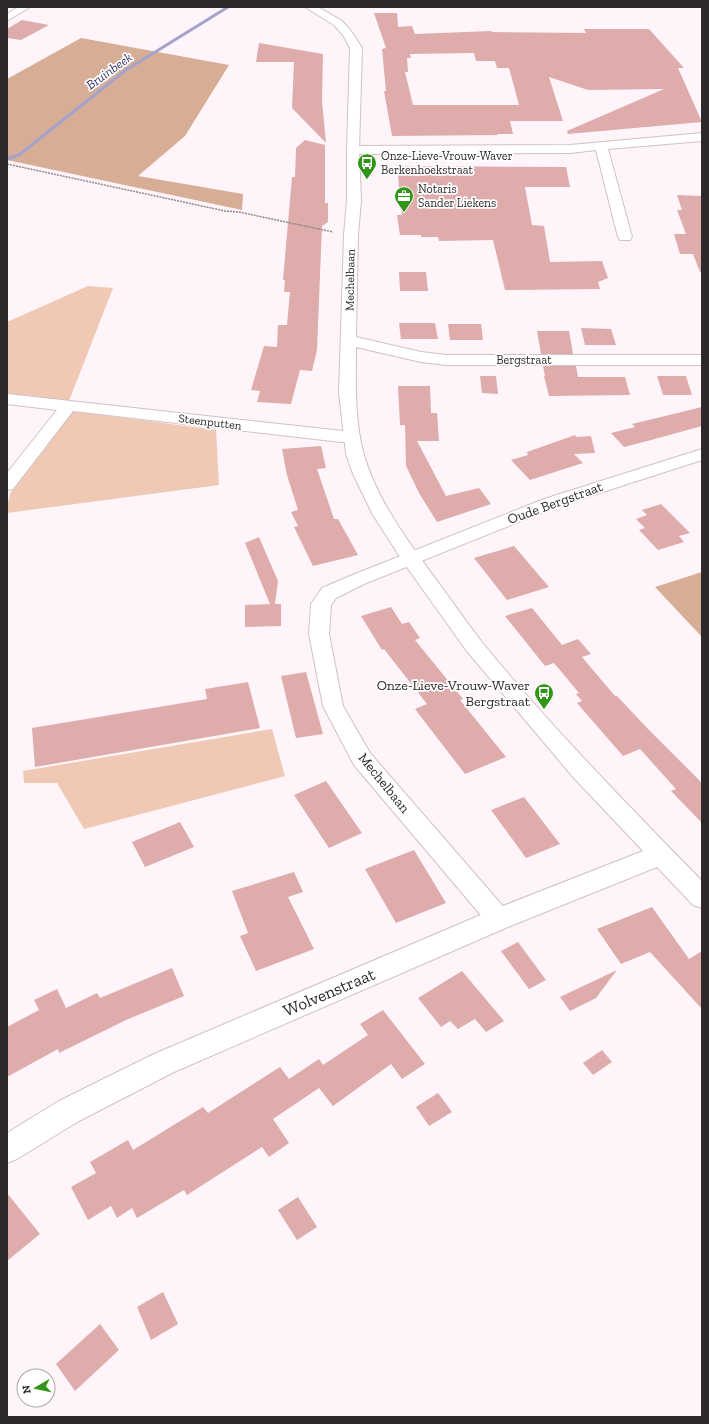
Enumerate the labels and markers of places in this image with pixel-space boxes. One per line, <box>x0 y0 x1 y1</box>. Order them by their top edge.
place label: Onze-Lieve-Vrouw-Waver Berkenhoekstraat <box>381 149 512 177</box>
bus stop icon: Onze-Lieve-Vrouw-Waver Berkenhoekstraat <box>356 152 378 180</box>
place label: Notaris Sander Liekens <box>418 182 496 210</box>
office icon: Notaris Sander Liekens <box>393 185 415 213</box>
place label: Onze-Lieve-Vrouw-Waver Bergstraat <box>377 677 531 710</box>
bus stop icon: Onze-Lieve-Vrouw-Waver Bergstraat <box>533 682 555 710</box>

